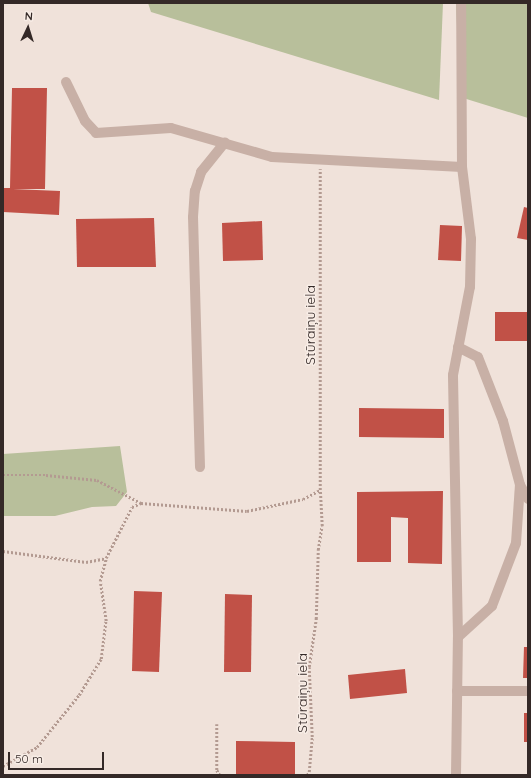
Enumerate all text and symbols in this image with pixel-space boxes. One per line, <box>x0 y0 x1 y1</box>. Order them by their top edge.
north arrow <box>8 8 48 48</box>
text: N <box>24 9 33 23</box>
street label: Stūraiņu iela <box>302 285 318 365</box>
street label: Stūraiņu iela <box>294 653 310 733</box>
scale bar <box>10 744 106 770</box>
text: 50 m <box>15 751 43 766</box>

